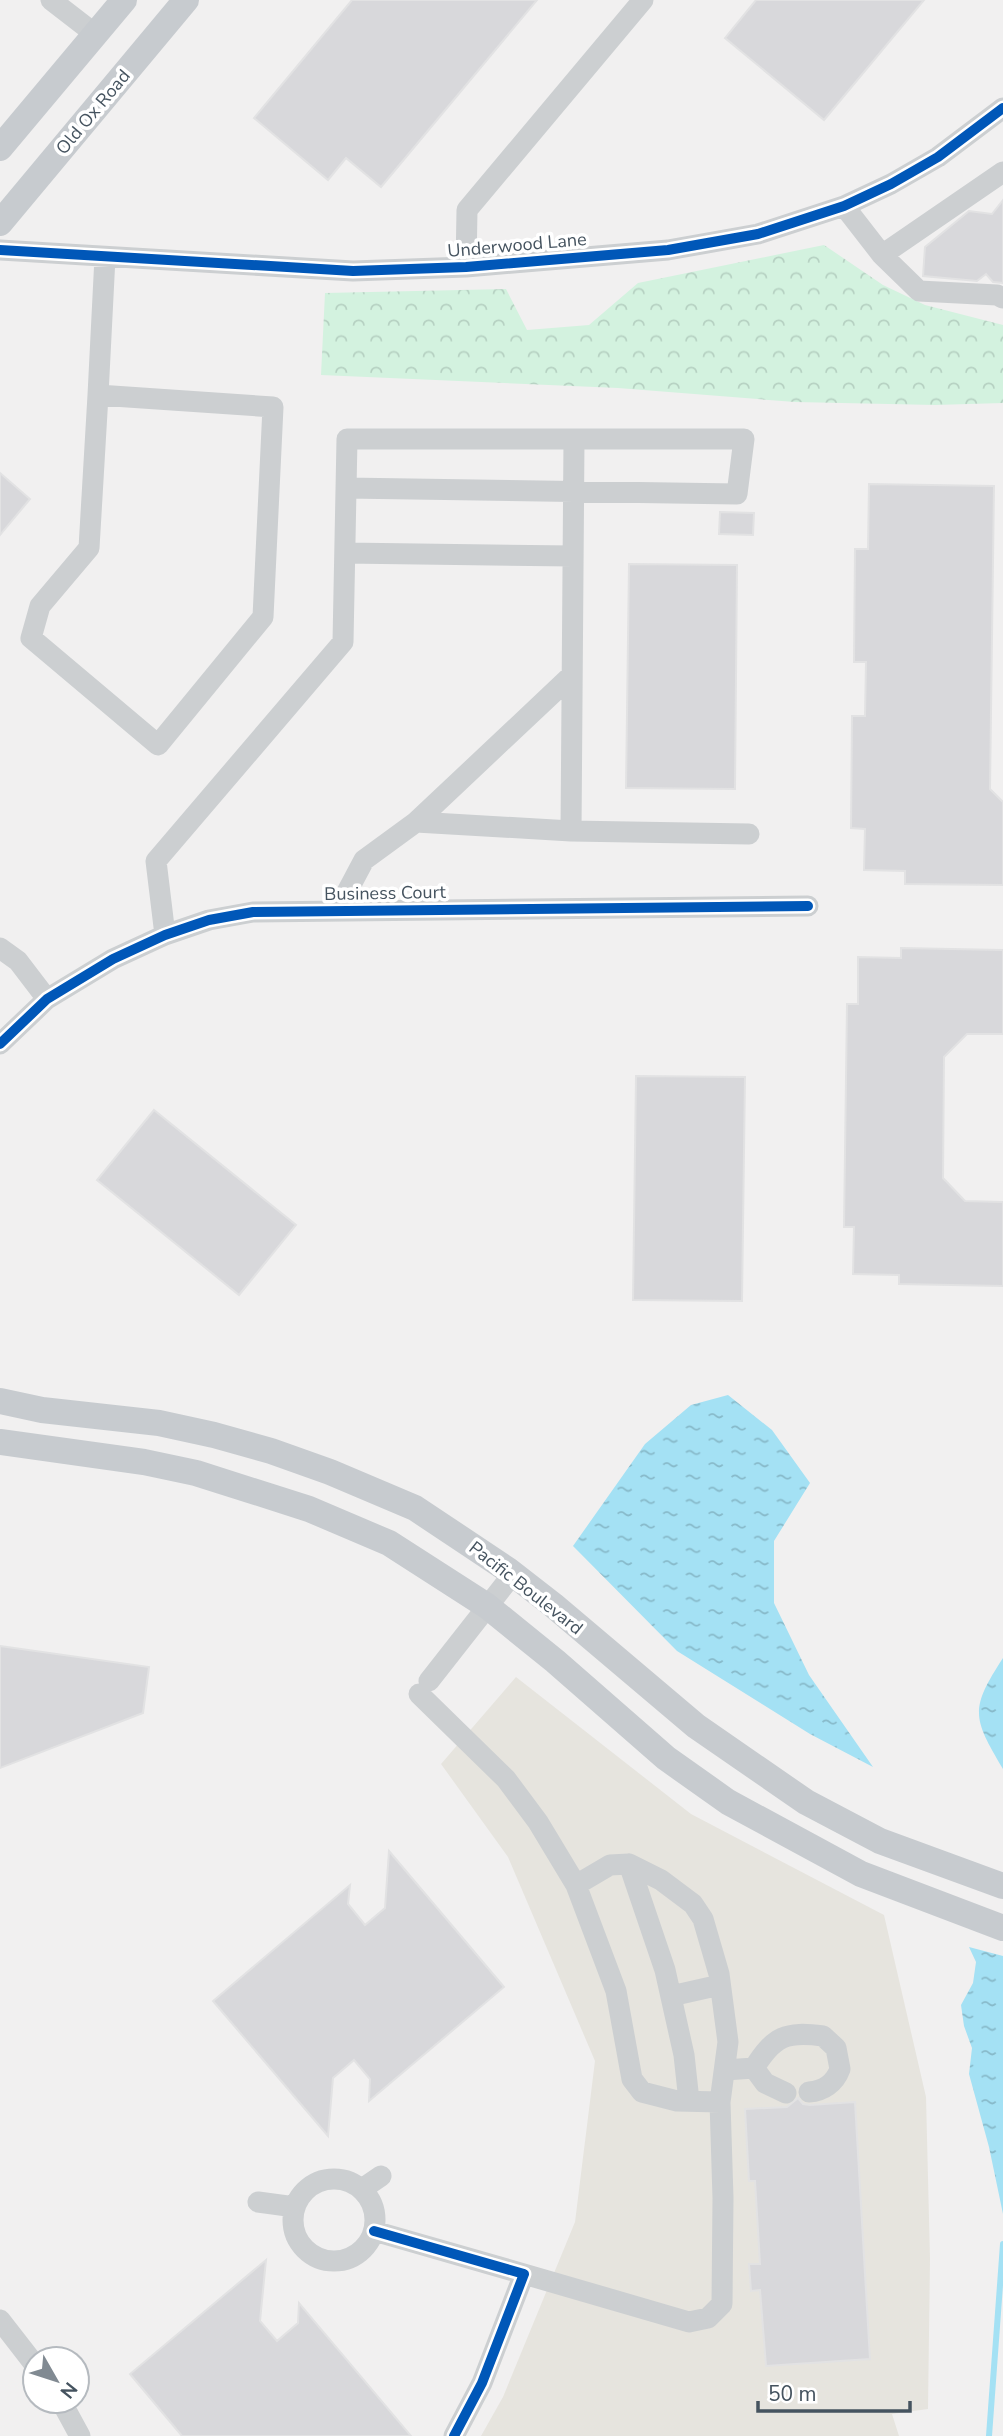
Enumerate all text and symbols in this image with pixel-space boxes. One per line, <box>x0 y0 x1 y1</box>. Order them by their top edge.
street label: Old Ox Road <box>50 64 136 160</box>
street label: Underwood Lane <box>446 227 588 263</box>
street label: Business Court <box>324 880 447 906</box>
street label: Pacific Boulevard <box>464 1536 588 1640</box>
north arrow <box>21 2345 91 2415</box>
scale bar <box>758 2370 910 2414</box>
text: N <box>54 2376 83 2404</box>
text: 50 m <box>768 2380 817 2408</box>

